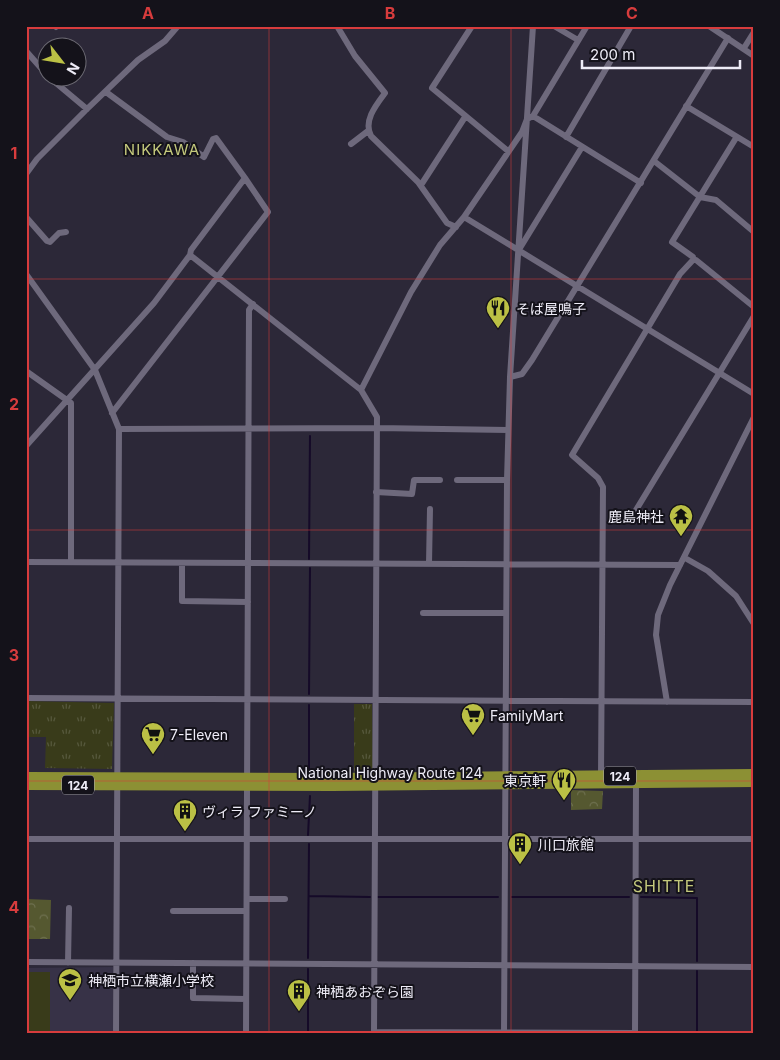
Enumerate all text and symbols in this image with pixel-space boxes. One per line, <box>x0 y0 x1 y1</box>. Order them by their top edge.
text: A <box>142 3 154 23</box>
text: B <box>385 3 395 23</box>
text: C <box>626 3 638 23</box>
north arrow <box>38 38 88 88</box>
scale bar <box>582 38 740 70</box>
text: 200 m <box>590 45 635 64</box>
text: N <box>64 60 84 78</box>
district label: NIKKAWA <box>124 140 200 159</box>
text: 1 <box>11 143 17 163</box>
restaurant icon: そば屋鳴子 <box>485 295 511 329</box>
place label: そば屋鳴子 <box>516 300 586 317</box>
text: 2 <box>9 394 19 414</box>
temple icon: 鹿島神社 <box>668 503 694 537</box>
place label: 鹿島神社 <box>608 508 664 525</box>
text: 3 <box>9 645 19 665</box>
supermarket icon: FamilyMart <box>460 702 486 736</box>
place label: FamilyMart <box>490 707 564 724</box>
supermarket icon: 7-Eleven <box>140 721 166 755</box>
place label: 7-Eleven <box>170 726 228 743</box>
street label: National Highway Route 124 <box>298 764 482 781</box>
road number: 124 <box>604 766 636 786</box>
restaurant icon: 東京軒 <box>551 767 577 801</box>
place label: 東京軒 <box>504 772 546 789</box>
road number: 124 <box>62 776 94 794</box>
building icon: ヴィラ ファミーノ <box>172 798 198 832</box>
place label: ヴィラ ファミーノ <box>202 803 317 820</box>
building icon: 川口旅館 <box>507 831 533 865</box>
place label: 川口旅館 <box>538 836 594 853</box>
district label: SHITTE <box>633 876 695 896</box>
text: 4 <box>9 897 20 917</box>
school or university icon: 神栖市立横瀬小学校 <box>57 967 83 1001</box>
place label: 神栖市立横瀬小学校 <box>88 972 214 989</box>
building icon: 神栖あおぞら園 <box>286 978 312 1012</box>
place label: 神栖あおぞら園 <box>316 983 414 1000</box>

